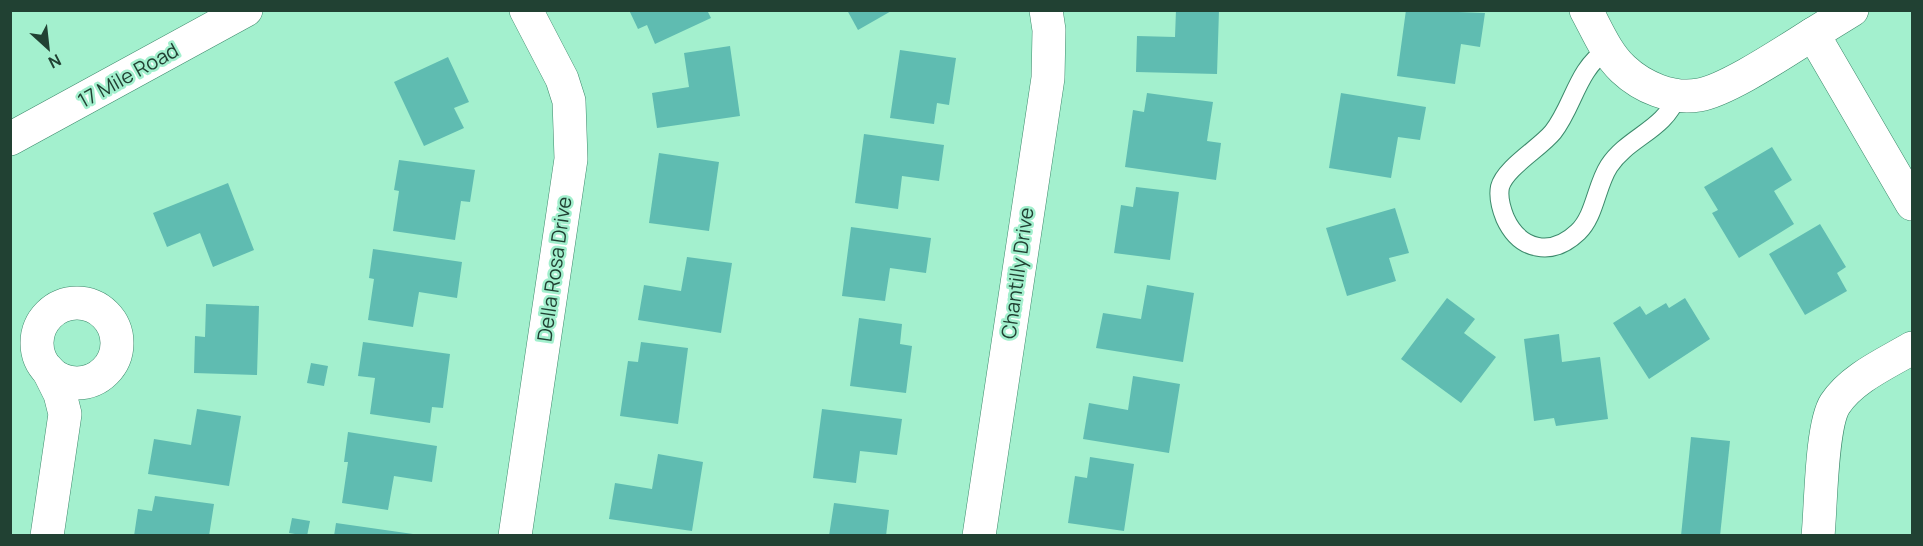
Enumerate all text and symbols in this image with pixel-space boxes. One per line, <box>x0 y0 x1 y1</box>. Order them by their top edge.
north arrow <box>18 18 78 78</box>
street label: 17 Mile Road <box>73 36 183 114</box>
text: N <box>45 49 65 74</box>
street label: Della Rosa Drive <box>530 195 578 343</box>
street label: Chantilly Drive <box>994 206 1040 340</box>

